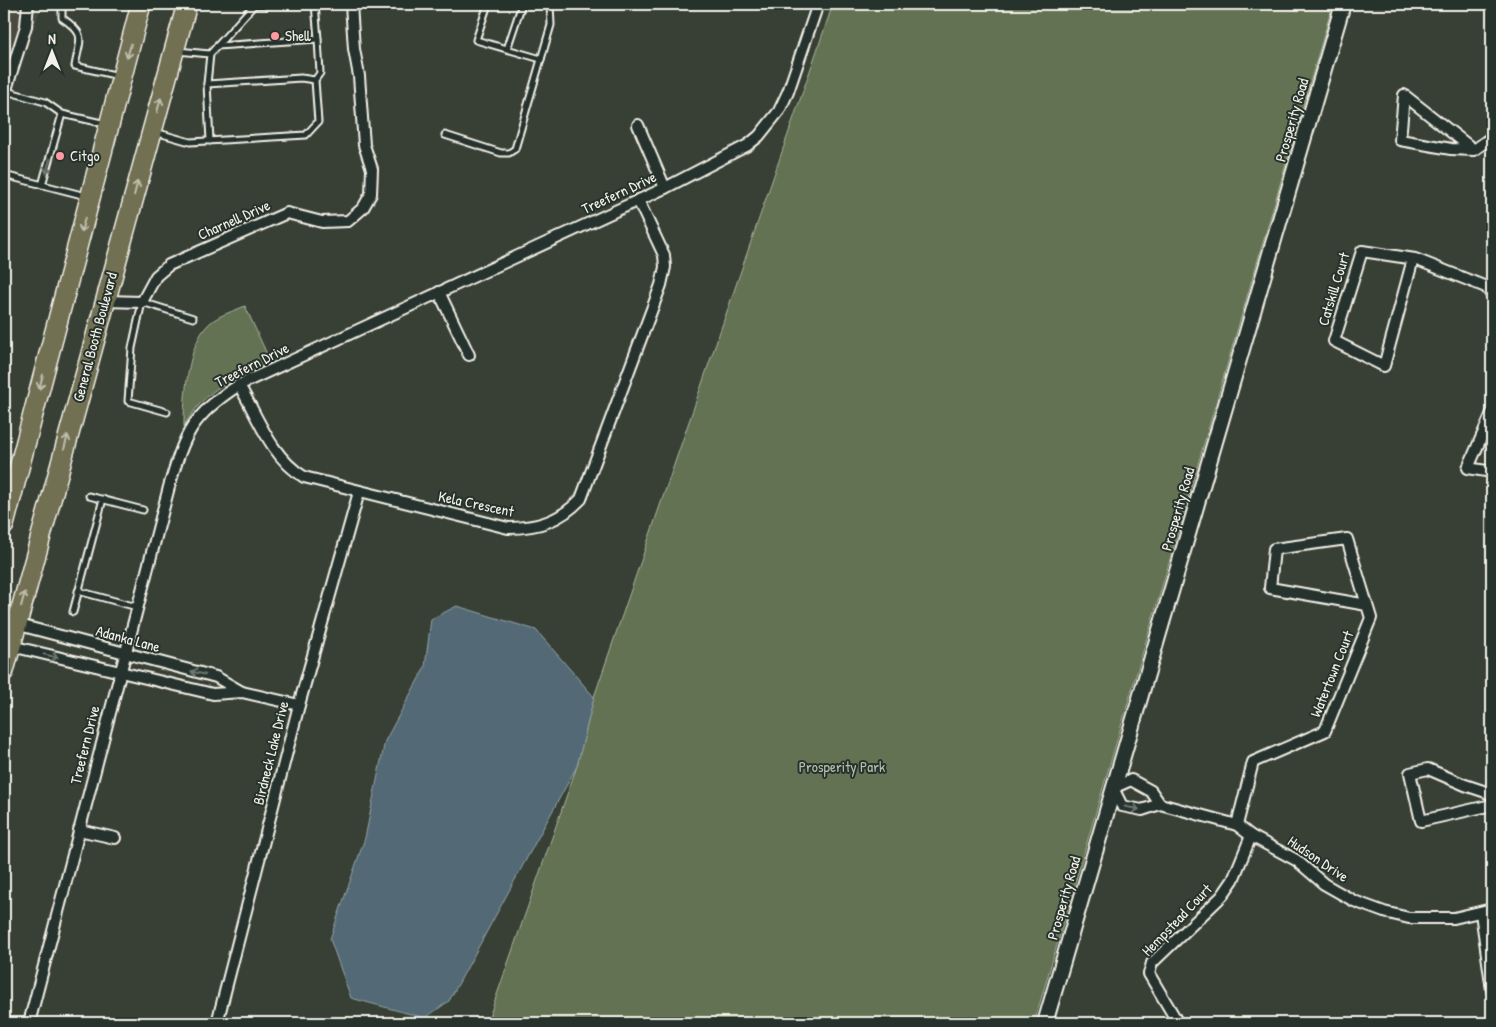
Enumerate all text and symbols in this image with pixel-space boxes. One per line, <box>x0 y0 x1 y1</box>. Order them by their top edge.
place label: Shell <box>285 25 311 46</box>
north arrow <box>28 28 78 78</box>
text: N <box>48 29 56 48</box>
marker: Shell <box>269 30 281 42</box>
one-way arrow <box>124 42 133 58</box>
street label: Prosperity Road <box>1270 76 1313 164</box>
one-way arrow <box>155 97 164 113</box>
place label: Citgo <box>70 145 99 166</box>
marker: Citgo <box>54 150 66 162</box>
one-way arrow <box>42 158 52 174</box>
street label: Treefern Drive <box>578 166 660 219</box>
one-way arrow <box>132 180 142 196</box>
street label: Charnell Drive <box>194 194 273 245</box>
one-way arrow <box>78 216 87 232</box>
street label: Catskill Court <box>1312 249 1355 328</box>
street label: General Booth Boulevard <box>67 270 122 404</box>
street label: Treefern Drive <box>211 337 292 392</box>
one-way arrow <box>36 374 46 390</box>
one-way arrow <box>62 435 72 451</box>
street label: Prosperity Road <box>1156 465 1199 553</box>
street label: Kela Crescent <box>436 485 517 522</box>
one-way arrow <box>19 591 28 607</box>
street label: Adanka Lane <box>94 620 163 657</box>
street label: Watertown Court <box>1305 627 1359 720</box>
one-way arrow <box>42 652 58 661</box>
one-way arrow <box>190 667 206 677</box>
street label: Birdneck Lake Drive <box>247 699 294 807</box>
street label: Treefern Drive <box>65 703 104 786</box>
park label: Prosperity Park <box>799 756 885 777</box>
one-way arrow <box>1123 804 1139 813</box>
street label: Hudson Drive <box>1284 831 1353 887</box>
street label: Prosperity Road <box>1042 854 1085 942</box>
street label: Hempstead Court <box>1137 878 1217 960</box>

